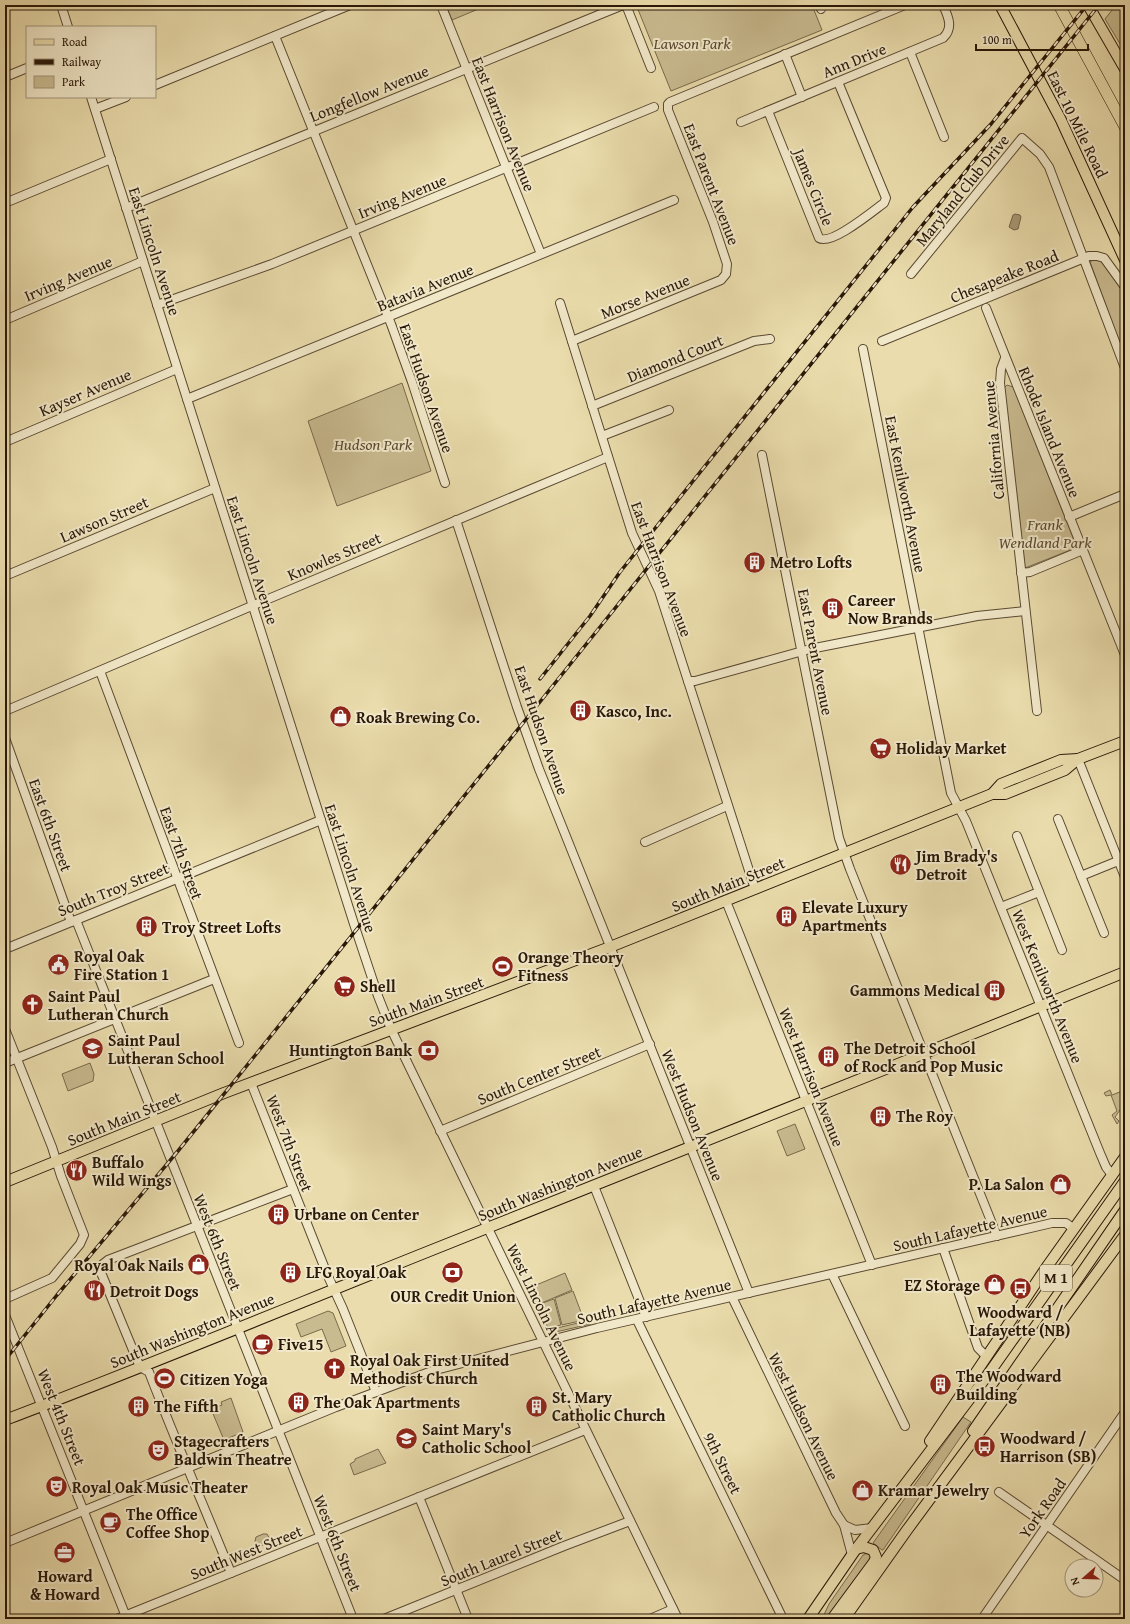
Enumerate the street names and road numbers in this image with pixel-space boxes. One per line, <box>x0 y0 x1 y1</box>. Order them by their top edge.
street label: Ann Drive <box>818 36 890 84</box>
street label: East Harrison Avenue <box>466 53 542 195</box>
street label: Longfellow Avenue <box>306 58 432 128</box>
street label: East 10 Mile Road <box>1042 66 1115 182</box>
street label: East Parent Avenue <box>678 120 746 248</box>
street label: Maryland Club Drive <box>909 129 1015 251</box>
street label: James Circle <box>787 143 840 229</box>
street label: Irving Avenue <box>354 167 450 225</box>
street label: East Lincoln Avenue <box>123 184 187 318</box>
street label: Chesapeake Road <box>946 243 1062 309</box>
street label: Irving Avenue <box>20 249 116 307</box>
street label: Batavia Avenue <box>373 257 477 317</box>
street label: Morse Avenue <box>597 267 693 325</box>
street label: East Hudson Avenue <box>394 320 460 456</box>
street label: Diamond Court <box>623 328 727 388</box>
street label: Kayser Avenue <box>35 362 135 422</box>
street label: Rhode Island Avenue <box>1013 363 1087 501</box>
street label: California Avenue <box>976 380 1010 500</box>
street label: East Kenilworth Avenue <box>879 414 933 574</box>
street label: Lawson Street <box>56 489 152 548</box>
street label: East Lincoln Avenue <box>221 493 285 627</box>
street label: East Harrison Avenue <box>625 498 699 640</box>
street label: Knowles Street <box>283 525 385 587</box>
street label: East Parent Avenue <box>792 587 840 717</box>
street label: East Hudson Avenue <box>509 662 575 798</box>
street label: East 6th Street <box>23 775 79 875</box>
street label: East Lincoln Avenue <box>319 801 383 935</box>
street label: East 7th Street <box>154 803 210 903</box>
street label: South Main Street <box>667 850 789 918</box>
street label: South Troy Street <box>54 856 173 922</box>
street label: West Kenilworth Avenue <box>1006 905 1090 1067</box>
street label: South Main Street <box>365 969 487 1033</box>
street label: West Harrison Avenue <box>773 1004 851 1150</box>
street label: South Center Street <box>473 1039 605 1111</box>
street label: West Hudson Avenue <box>656 1046 730 1184</box>
street label: South Main Street <box>63 1084 185 1152</box>
street label: West 7th Street <box>260 1091 320 1195</box>
street label: South Washington Avenue <box>474 1139 646 1227</box>
street label: West 6th Street <box>188 1190 248 1294</box>
street label: South Lafayette Avenue <box>891 1199 1049 1257</box>
street label: West Lincoln Avenue <box>501 1239 583 1375</box>
road number: M 1 <box>1040 1265 1072 1291</box>
street label: South Lafayette Avenue <box>575 1272 733 1330</box>
street label: South Washington Avenue <box>106 1286 278 1374</box>
street label: West Hudson Avenue <box>763 1348 845 1484</box>
street label: West 4th Street <box>32 1365 92 1469</box>
street label: 9th Street <box>698 1428 748 1498</box>
street label: York Road <box>1013 1473 1072 1543</box>
street label: West 6th Street <box>308 1491 368 1595</box>
street label: South West Street <box>186 1518 306 1585</box>
street label: South Laurel Street <box>437 1522 566 1592</box>

